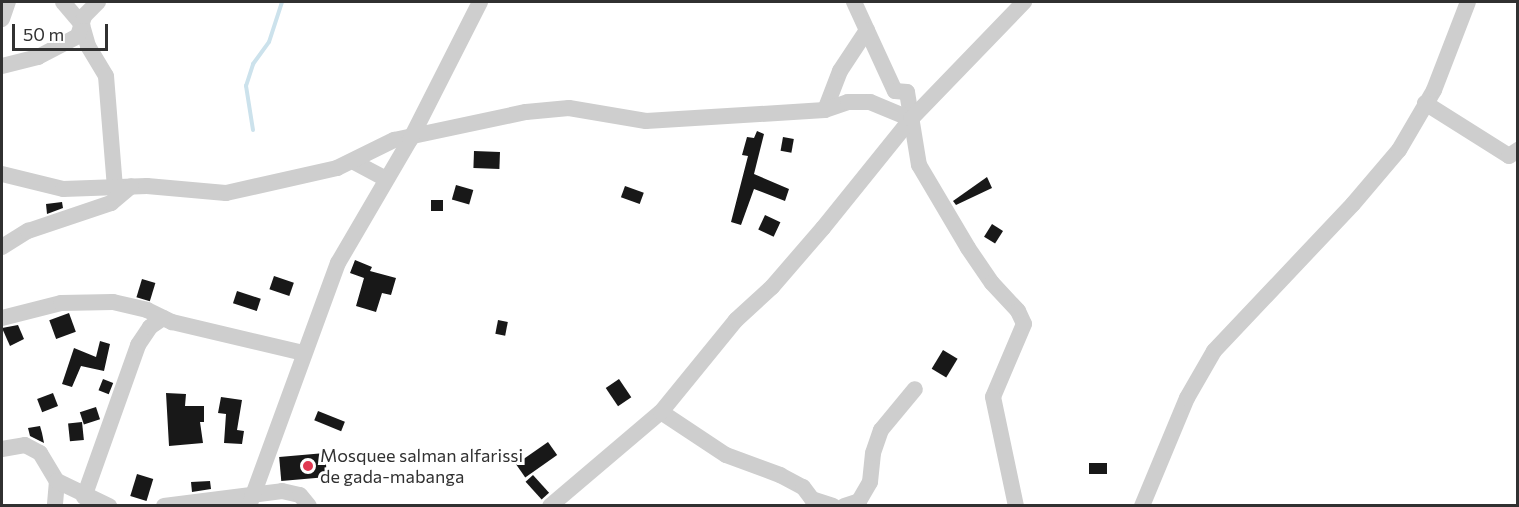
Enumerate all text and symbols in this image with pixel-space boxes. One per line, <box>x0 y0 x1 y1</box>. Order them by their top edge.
scale bar <box>15 12 111 50</box>
text: 50 m <box>23 23 64 45</box>
place label: Mosquee salman alfarissi de gada-mabanga <box>320 445 523 488</box>
marker: Mosquee salman alfarissi de gada-mabanga <box>301 459 315 473</box>

